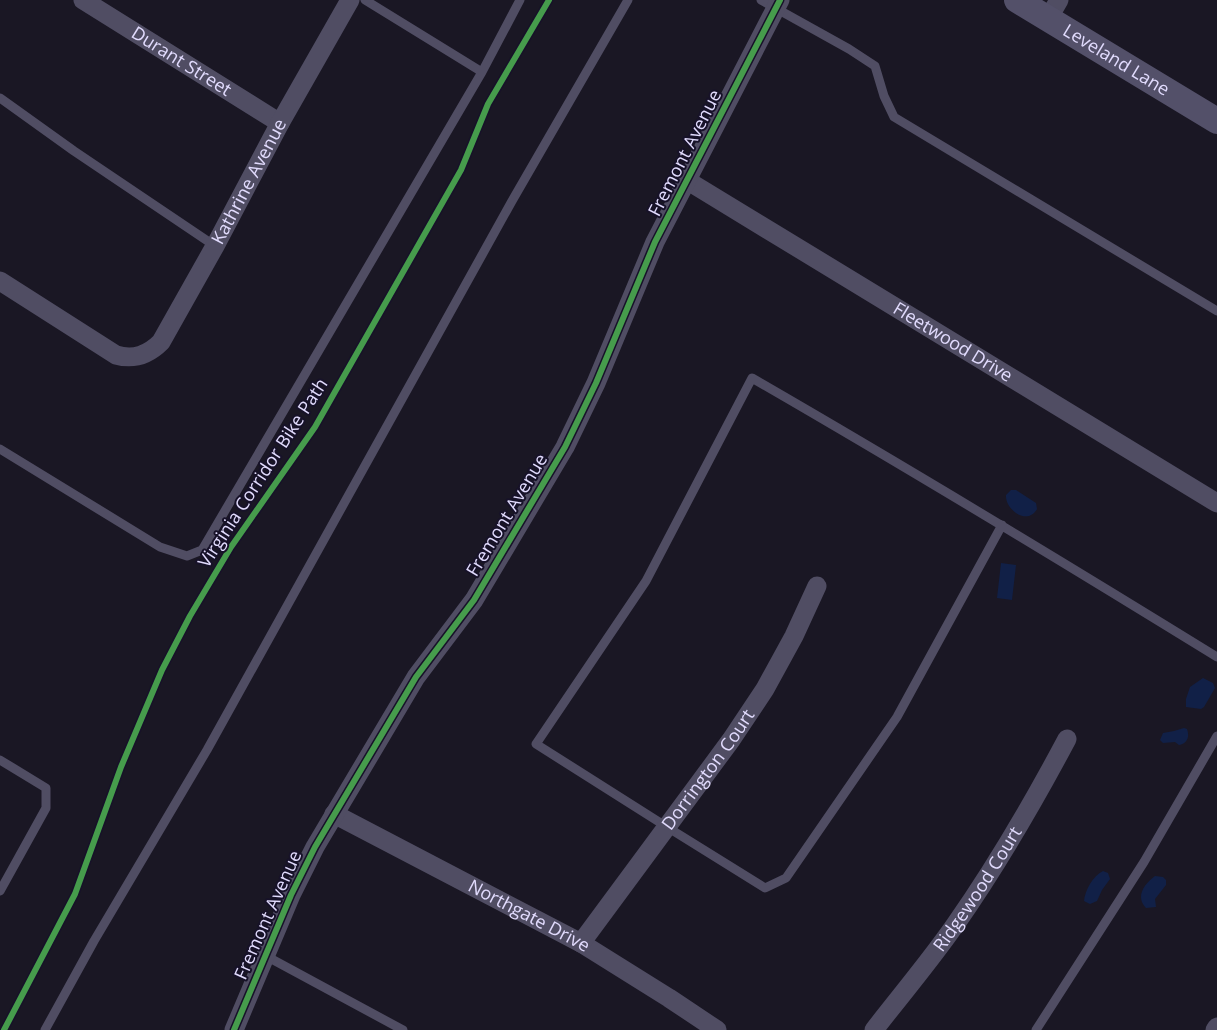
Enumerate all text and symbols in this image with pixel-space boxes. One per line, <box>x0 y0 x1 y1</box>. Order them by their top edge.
street label: Leveland Lane <box>1059 18 1175 101</box>
street label: Durant Street <box>127 20 237 101</box>
street label: Fremont Avenue <box>642 85 726 220</box>
street label: Kathrine Avenue <box>205 114 291 248</box>
street label: Fleetwood Drive <box>889 296 1018 387</box>
street label: Virginia Corridor Bike Path <box>192 373 332 572</box>
street label: Fremont Avenue <box>460 449 552 580</box>
street label: Dorrington Court <box>656 704 759 835</box>
street label: Ridgewood Court <box>927 822 1026 956</box>
street label: Fremont Avenue <box>228 846 306 983</box>
street label: Northgate Drive <box>464 873 595 957</box>

